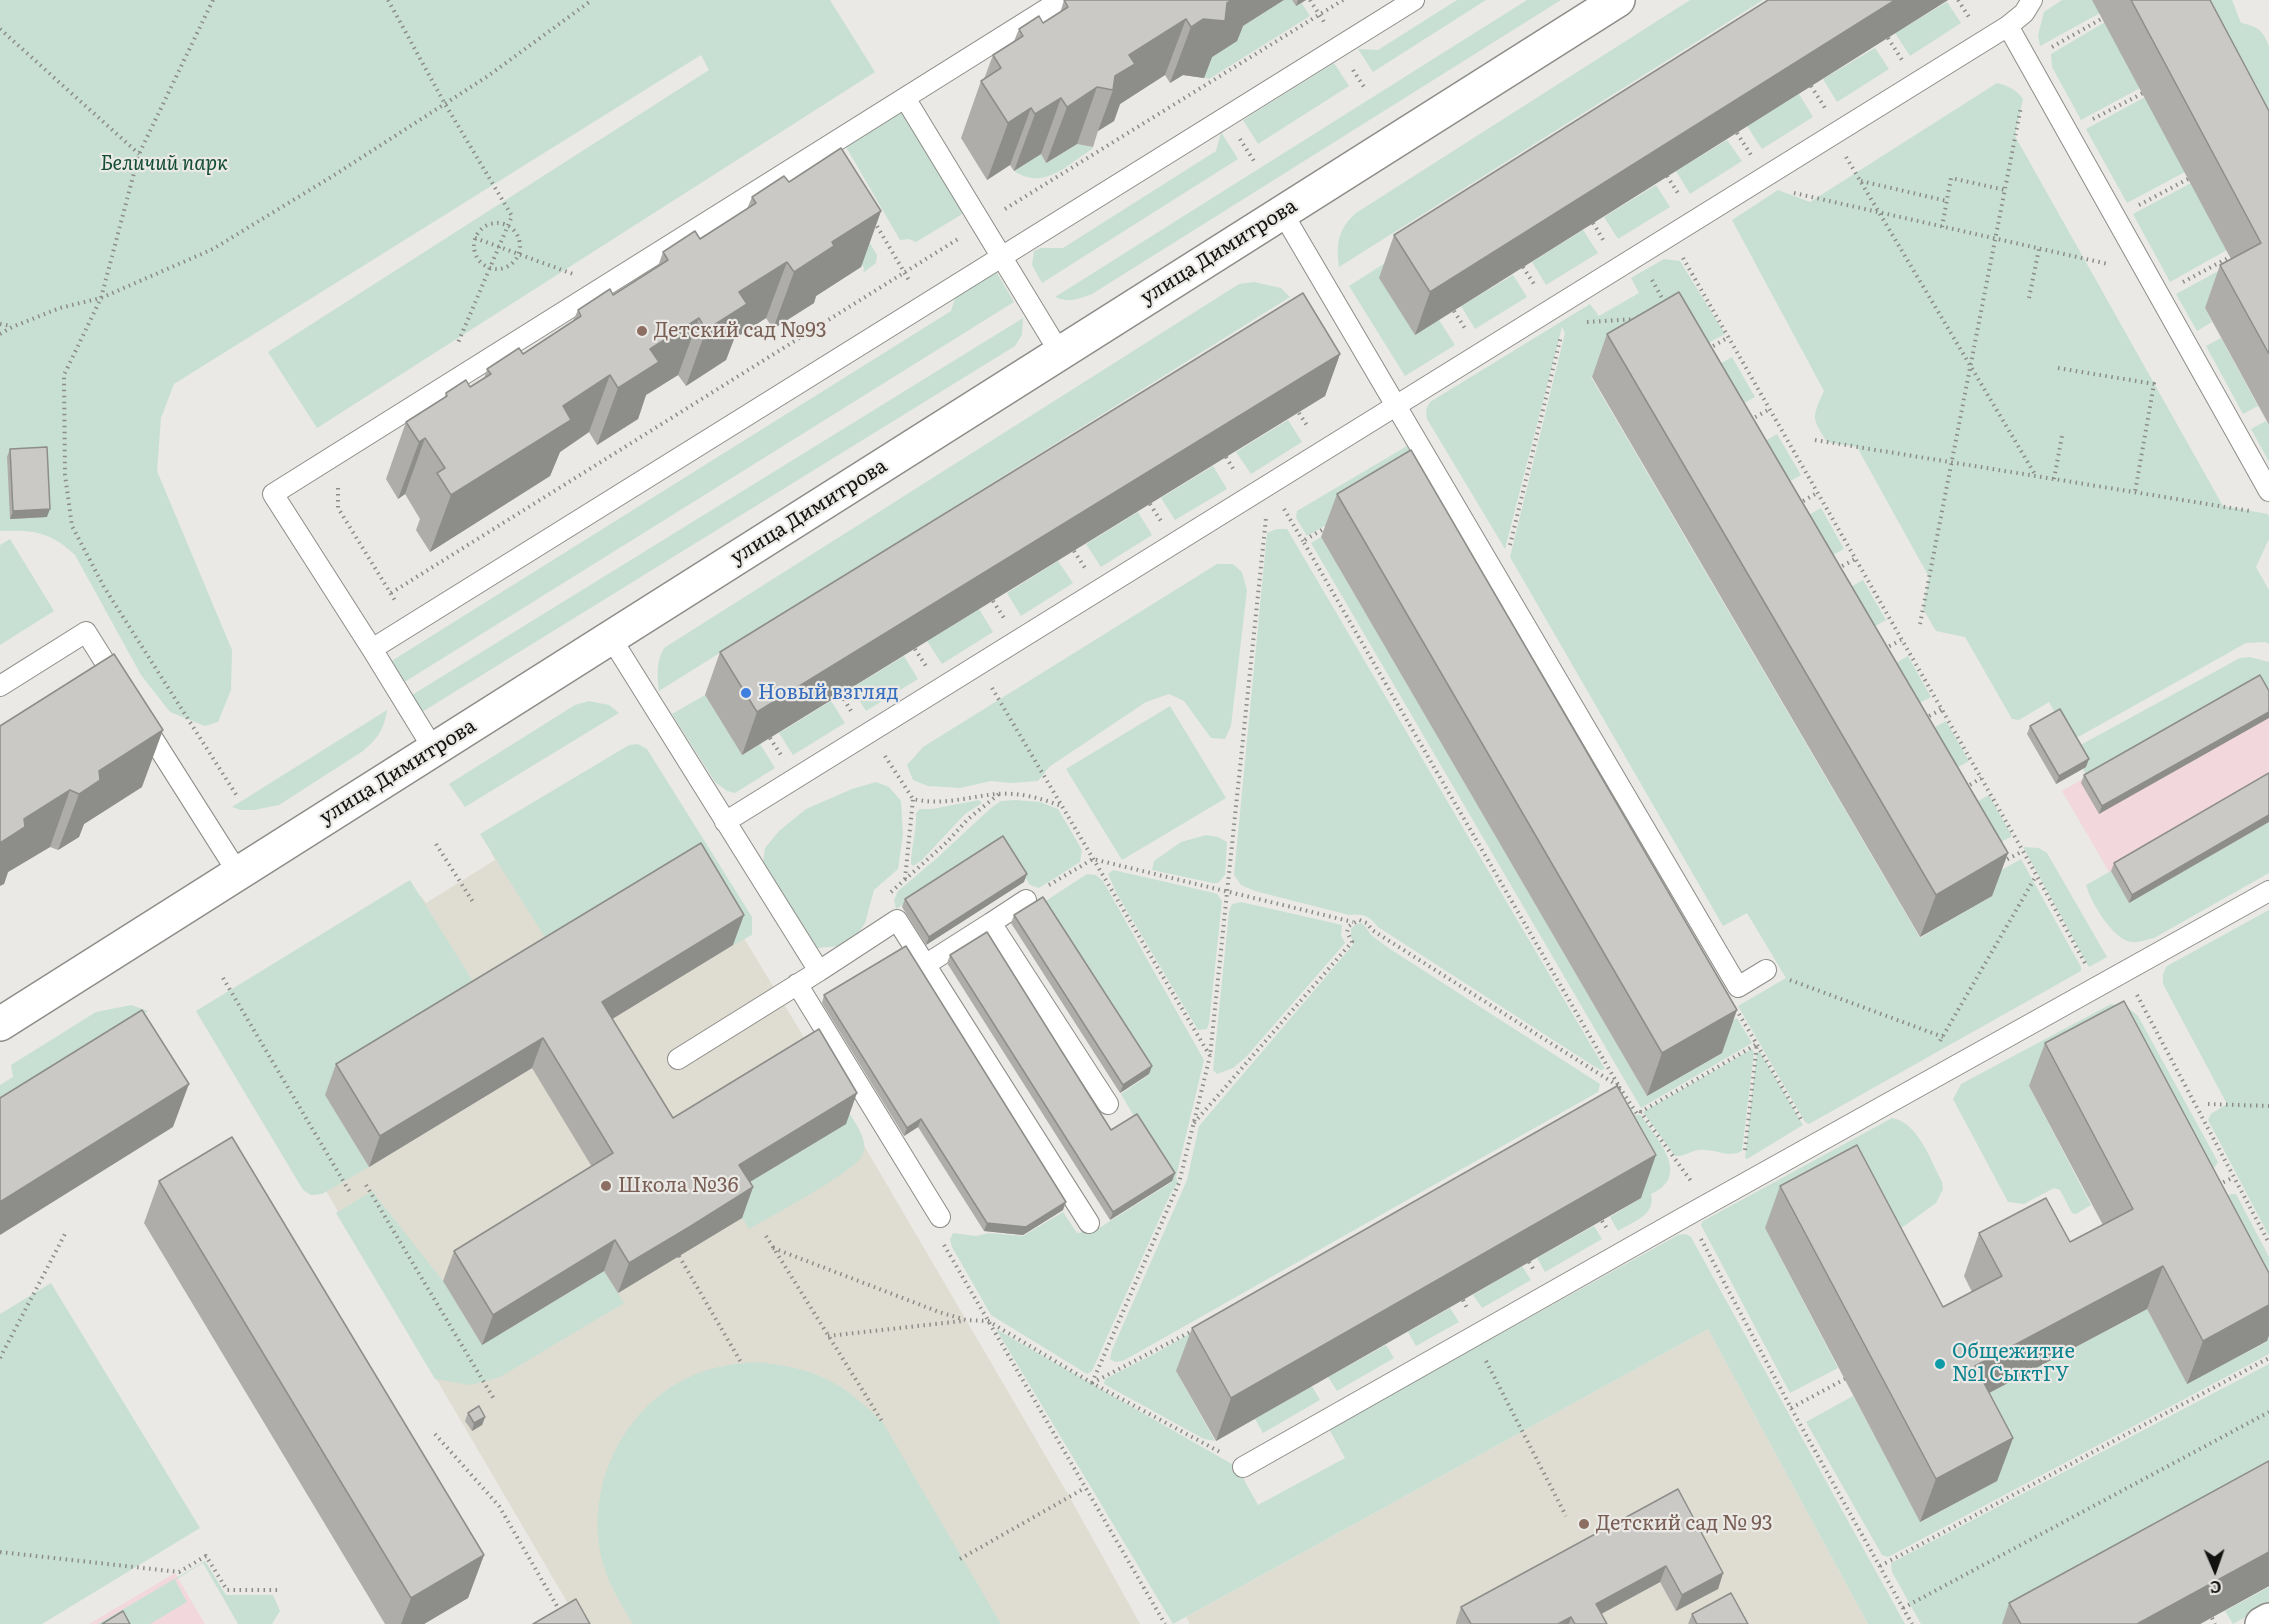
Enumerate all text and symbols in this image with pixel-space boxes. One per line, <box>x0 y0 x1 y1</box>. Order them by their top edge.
park label: Беличий парк <box>100 152 228 176</box>
street label: улица Димитрова <box>1136 194 1302 310</box>
place label: Детский сад №93 <box>654 319 827 343</box>
marker: Детский сад №93 <box>635 324 649 338</box>
street label: улица Димитрова <box>726 454 892 570</box>
place label: Новый взгляд <box>758 681 899 705</box>
marker: Новый взгляд <box>739 686 753 700</box>
street label: улица Димитрова <box>315 714 481 830</box>
place label: Школа №36 <box>618 1174 738 1198</box>
marker: Школа №36 <box>599 1179 613 1193</box>
place label: Общежитие №1 СыктГУ <box>1952 1340 2075 1387</box>
marker: Общежитие №1 СыктГУ <box>1933 1357 1947 1371</box>
place label: Детский сад № 93 <box>1596 1512 1773 1536</box>
marker: Детский сад № 93 <box>1577 1517 1591 1531</box>
north arrow <box>2185 1540 2245 1600</box>
text: С <box>2210 1576 2222 1600</box>

